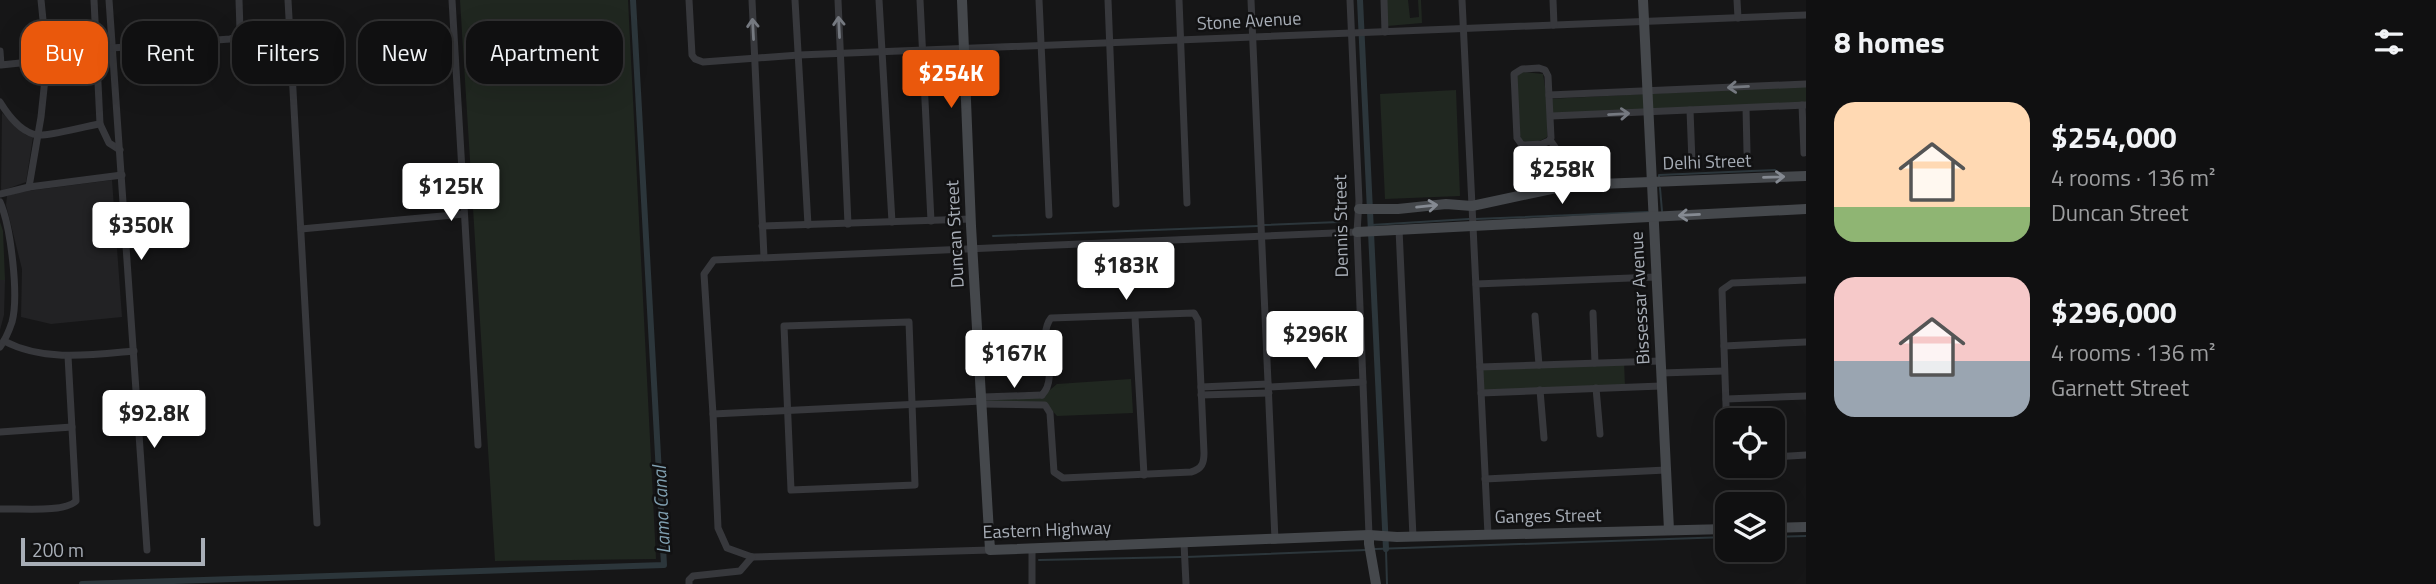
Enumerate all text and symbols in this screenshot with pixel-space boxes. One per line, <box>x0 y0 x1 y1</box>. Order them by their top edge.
street label: Stone Avenue <box>1196 4 1302 37</box>
one-way arrow <box>833 15 846 38</box>
one-way arrow <box>747 18 760 41</box>
text: 8 homes <box>1834 19 1945 65</box>
chip: Buy <box>21 21 108 84</box>
chip: Rent <box>122 21 218 84</box>
chip: Filters <box>232 21 344 84</box>
chip: New <box>358 21 452 84</box>
chip: Apartment <box>466 21 623 84</box>
icon: filters <box>2370 23 2408 61</box>
pin: $254K <box>902 50 1000 110</box>
text: $254K <box>918 55 984 90</box>
one-way arrow <box>1727 81 1750 94</box>
one-way arrow <box>1607 107 1630 120</box>
text: $254,000 <box>2051 114 2177 160</box>
icon: home <box>1890 130 1974 214</box>
pin: $258K <box>1513 146 1611 206</box>
street label: Delhi Street <box>1662 146 1753 177</box>
text: $258K <box>1529 151 1595 186</box>
text: 4 rooms · 136 m² <box>2051 160 2215 195</box>
pin: $125K <box>402 164 500 223</box>
text: $125K <box>418 168 484 203</box>
one-way arrow <box>1763 171 1786 184</box>
street label: Dennis Street <box>1326 174 1355 278</box>
street label: Duncan Street <box>938 179 971 289</box>
text: Duncan Street <box>2051 195 2189 230</box>
one-way arrow <box>1415 199 1438 212</box>
pin: $350K <box>92 202 190 262</box>
text: $350K <box>108 207 174 242</box>
one-way arrow <box>1678 208 1701 221</box>
street label: Bissessar Avenue <box>1623 231 1656 365</box>
pin: $183K <box>1077 243 1175 302</box>
text: $183K <box>1093 247 1159 282</box>
text: $296,000 <box>2051 289 2177 335</box>
icon: home <box>1890 305 1974 389</box>
pin: $296K <box>1266 312 1364 371</box>
text: $296K <box>1282 316 1348 351</box>
pin: $167K <box>965 330 1063 390</box>
text: $167K <box>981 335 1047 370</box>
text: 4 rooms · 136 m² <box>2051 335 2215 370</box>
text: Garnett Street <box>2051 370 2189 405</box>
pin: $92.8K <box>97 391 211 450</box>
text: $92.8K <box>118 395 190 430</box>
map controls <box>1715 408 1785 562</box>
button: locate <box>1715 408 1785 478</box>
water label: Lama Canal <box>644 463 677 555</box>
button: layers <box>1715 492 1785 562</box>
street label: Ganges Street <box>1494 501 1602 530</box>
street label: Eastern Highway <box>982 514 1112 545</box>
scale bar <box>21 535 205 567</box>
text: 200 m <box>32 535 84 564</box>

